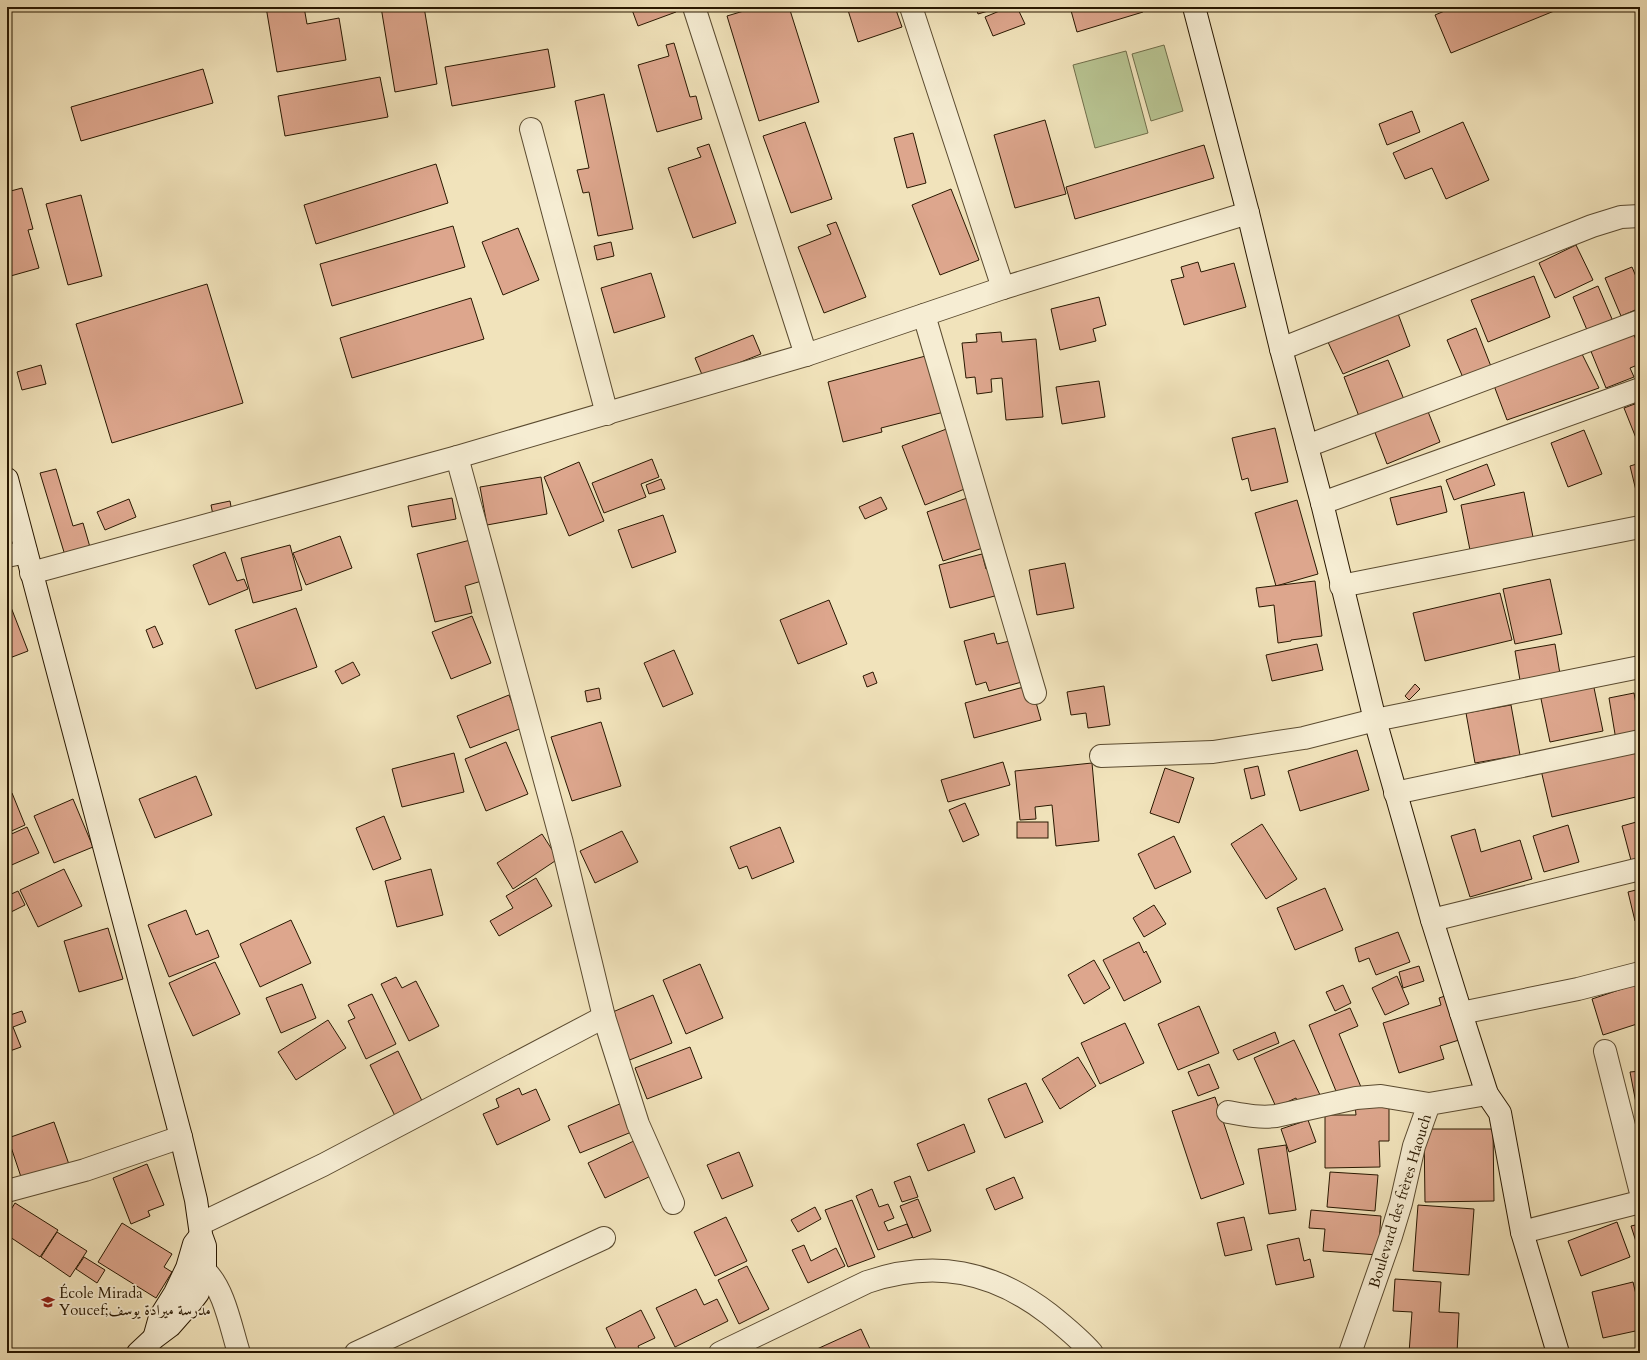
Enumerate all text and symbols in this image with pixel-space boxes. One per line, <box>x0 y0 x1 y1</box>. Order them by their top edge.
street label: Boulevard des frères Haouch <box>1364 1111 1436 1291</box>
place label: École Mirada Youcef;مدرسة ميرادة يوسف <box>59 1283 211 1320</box>
school or university icon: École Mirada Youcef;مدرسة ميرادة يوسف <box>40 1294 56 1310</box>

